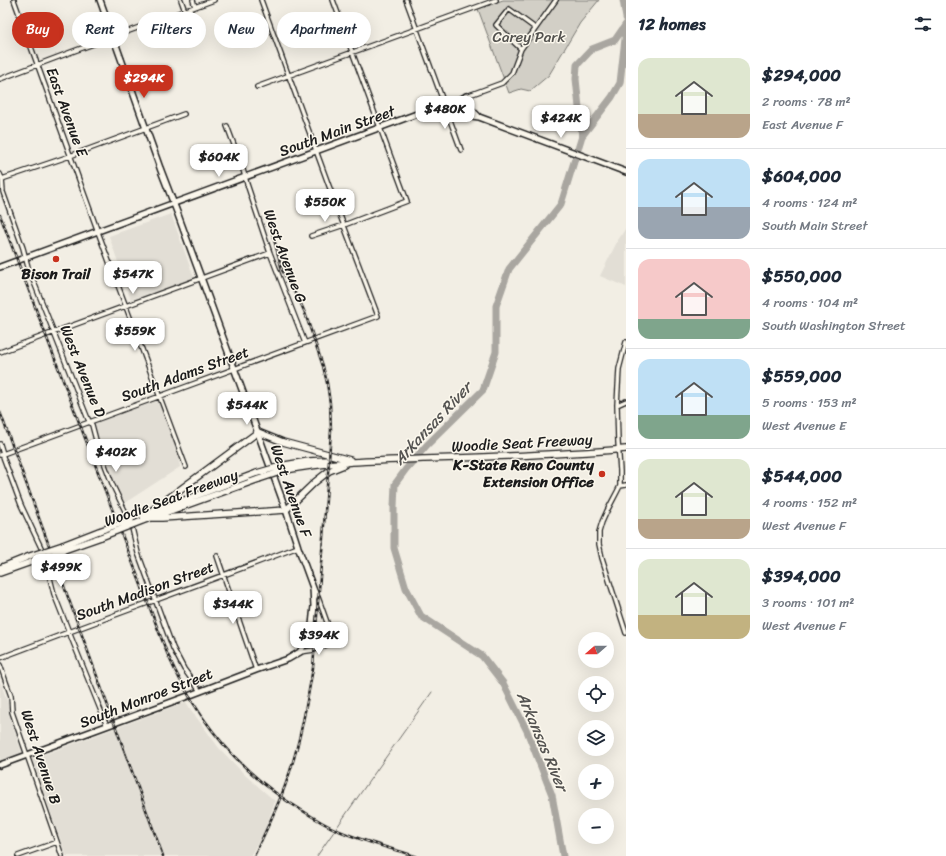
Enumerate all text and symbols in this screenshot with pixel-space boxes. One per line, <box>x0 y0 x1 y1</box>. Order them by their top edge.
text: 12 homes <box>638 9 706 39</box>
chip: Buy <box>12 12 64 48</box>
chip: Rent <box>72 12 129 48</box>
chip: Filters <box>137 12 206 48</box>
chip: New <box>214 12 269 48</box>
chip: Apartment <box>277 12 371 48</box>
icon: filters <box>912 13 934 35</box>
park label: Carey Park <box>493 24 566 50</box>
text: $294,000 <box>762 60 841 90</box>
street label: East Avenue E <box>39 64 96 162</box>
pin: $294K <box>116 65 172 99</box>
text: $294K <box>124 66 164 89</box>
icon: home <box>670 74 718 122</box>
text: 2 rooms · 78 m² <box>762 90 851 113</box>
pin: $480K <box>417 96 473 130</box>
text: $480K <box>425 97 465 120</box>
street label: South Main Street <box>275 98 399 164</box>
pin: $424K <box>533 105 589 139</box>
text: $424K <box>541 106 581 129</box>
text: East Avenue F <box>762 113 843 136</box>
pin: $604K <box>191 144 247 178</box>
text: $604K <box>199 145 239 168</box>
text: $604,000 <box>762 161 841 191</box>
icon: home <box>670 175 718 223</box>
pin: $550K <box>297 189 353 223</box>
text: $550K <box>305 190 345 213</box>
text: 4 rooms · 124 m² <box>762 191 857 214</box>
street label: West Avenue G <box>256 205 314 307</box>
text: South Main Street <box>762 214 867 237</box>
marker: Bison Trail <box>51 254 61 264</box>
place label: Bison Trail <box>21 261 91 287</box>
pin: $547K <box>105 261 161 295</box>
text: $550,000 <box>762 261 842 291</box>
text: $547K <box>113 262 153 285</box>
icon: home <box>670 275 718 323</box>
text: 4 rooms · 104 m² <box>762 291 858 314</box>
text: South Washington Street <box>762 314 906 337</box>
pin: $559K <box>107 318 163 352</box>
text: $559K <box>115 319 155 342</box>
street label: West Avenue D <box>53 321 113 421</box>
street label: South Adams Street <box>117 339 253 409</box>
text: $559,000 <box>762 361 841 391</box>
water label: Arkansas River <box>385 372 481 473</box>
icon: home <box>670 375 718 423</box>
text: 5 rooms · 153 m² <box>762 391 857 414</box>
pin: $544K <box>219 392 275 426</box>
text: $544K <box>227 393 267 416</box>
text: West Avenue E <box>762 414 846 437</box>
street label: Woodie Seat Freeway <box>451 426 593 460</box>
pin: $402K <box>88 439 144 473</box>
text: $402K <box>96 440 136 463</box>
street label: West Avenue F <box>263 441 319 542</box>
place label: K-State Reno County Extension Office <box>452 452 594 495</box>
text: $544,000 <box>762 461 842 491</box>
street label: Woodie Seat Freeway <box>100 462 242 534</box>
marker: K-State Reno County Extension Office <box>597 469 607 479</box>
icon: home <box>670 475 718 523</box>
text: 4 rooms · 152 m² <box>762 491 857 514</box>
text: West Avenue F <box>762 514 846 537</box>
pin: $499K <box>33 554 89 588</box>
street label: South Madison Street <box>72 554 218 628</box>
text: $499K <box>41 555 81 578</box>
text: $394,000 <box>762 561 841 591</box>
icon: home <box>670 575 718 623</box>
pin: $344K <box>205 591 261 625</box>
text: 3 rooms · 101 m² <box>762 591 854 614</box>
text: $344K <box>213 592 253 615</box>
text: West Avenue F <box>762 614 846 637</box>
pin: $394K <box>291 622 347 656</box>
text: $394K <box>299 623 339 646</box>
north arrow <box>578 632 614 668</box>
map controls <box>578 632 614 844</box>
street label: South Monroe Street <box>76 660 217 735</box>
button: locate <box>578 676 614 712</box>
water label: Arkansas River <box>508 686 578 799</box>
street label: West Avenue B <box>13 706 69 808</box>
button: layers <box>578 720 614 756</box>
button: + <box>578 764 614 800</box>
button: − <box>578 808 614 844</box>

